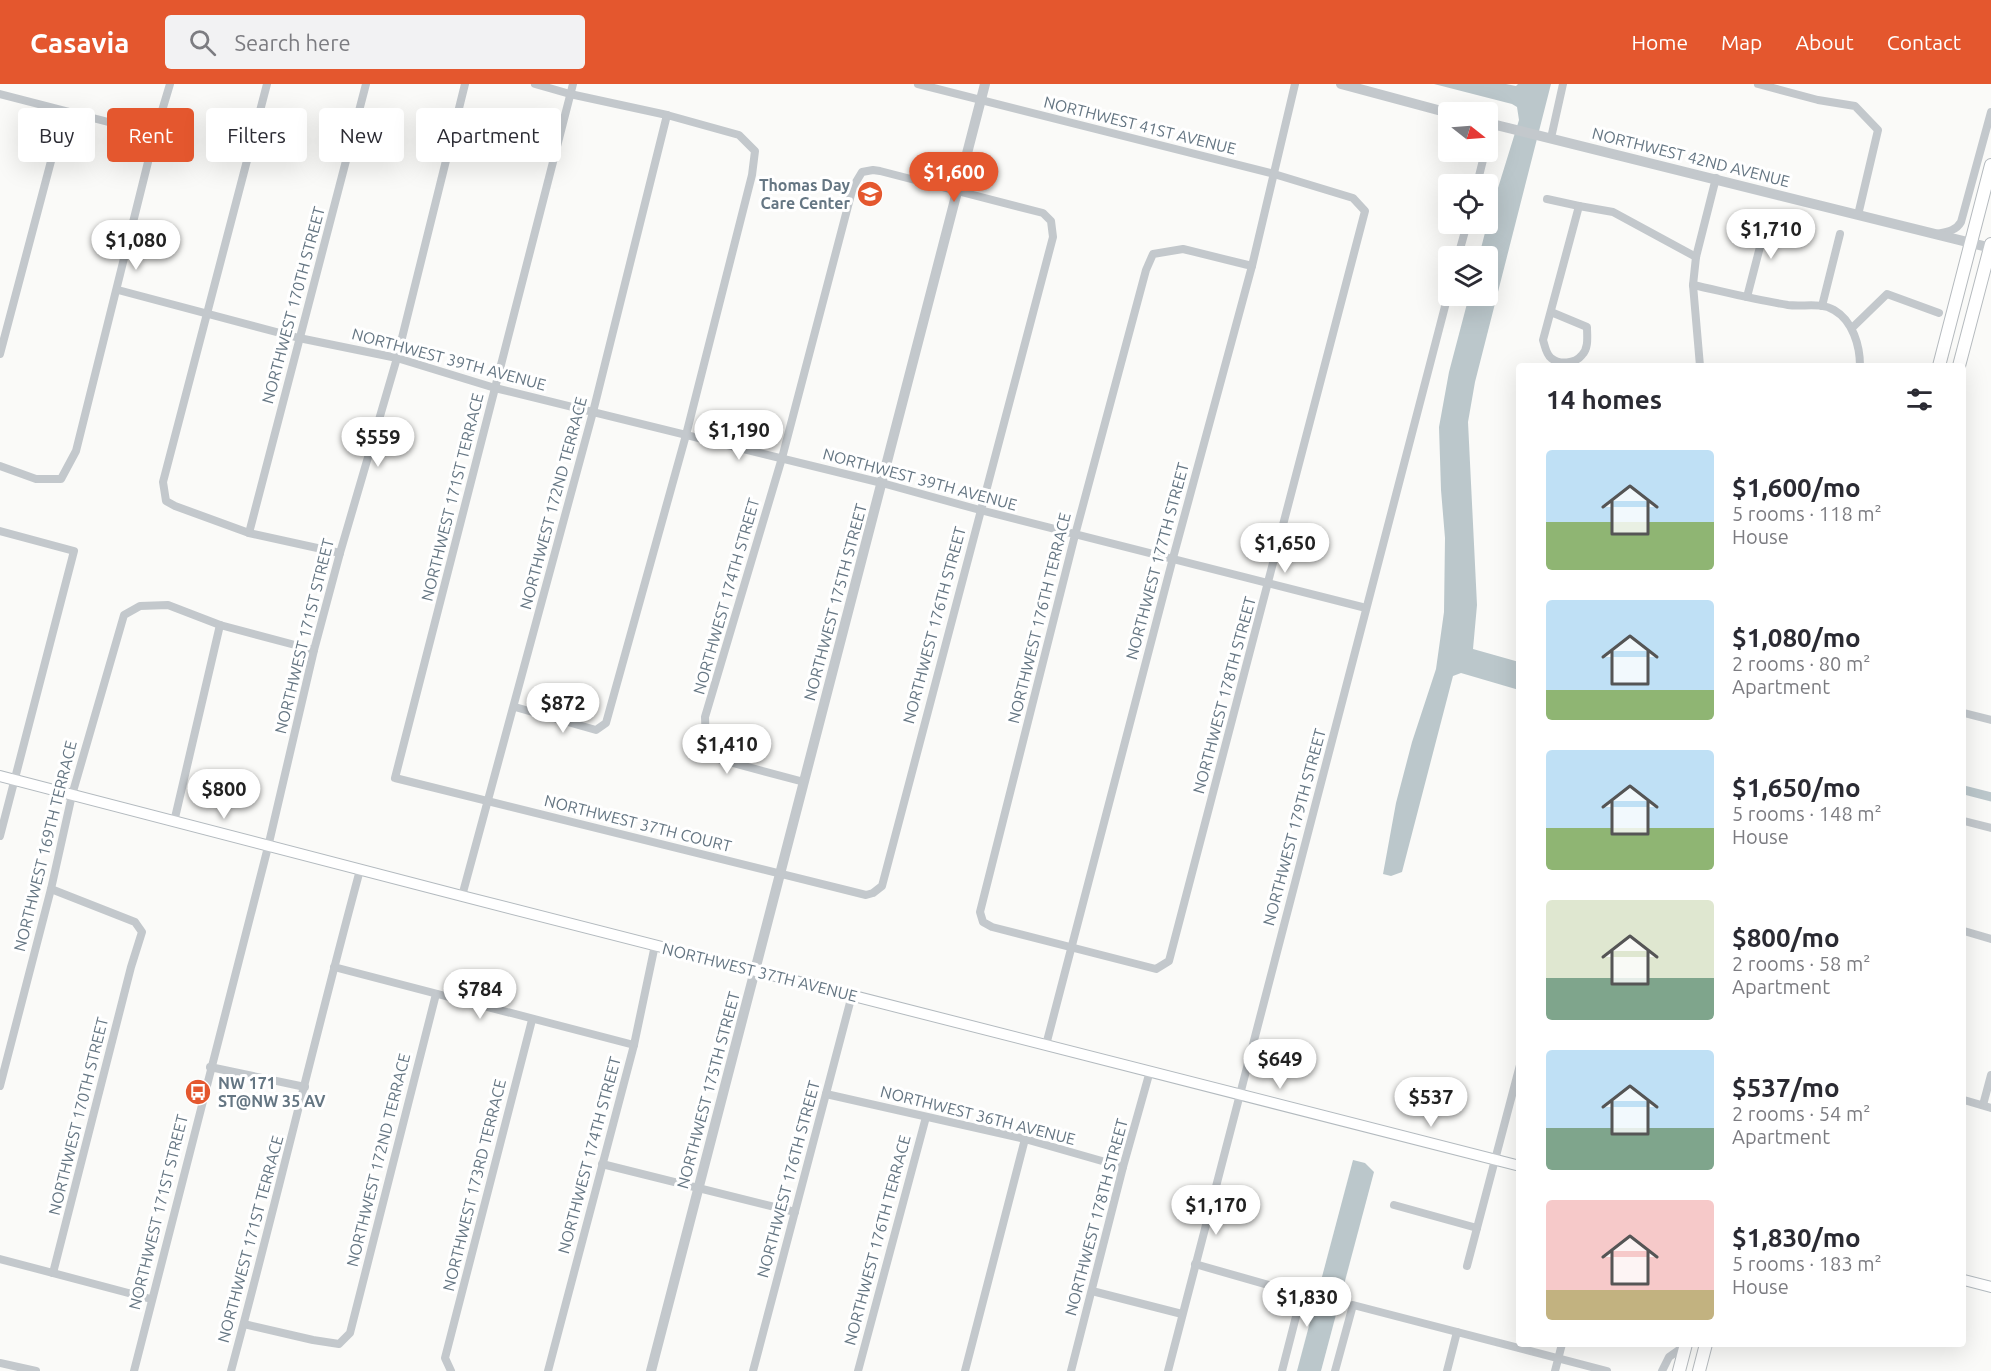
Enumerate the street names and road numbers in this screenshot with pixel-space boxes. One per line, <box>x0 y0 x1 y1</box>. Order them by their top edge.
street label: NORTHWEST 41ST AVENUE <box>1042 92 1238 158</box>
street label: NORTHWEST 42ND AVENUE <box>1590 124 1792 190</box>
street label: NORTHWEST 170TH STREET <box>258 204 328 406</box>
street label: NORTHWEST 39TH AVENUE <box>350 324 548 394</box>
street label: NORTHWEST 171ST TERRACE <box>417 391 487 603</box>
street label: NORTHWEST 172ND TERRACE <box>516 395 590 611</box>
street label: NORTHWEST 39TH AVENUE <box>821 444 1019 514</box>
street label: NORTHWEST 177TH STREET <box>1122 460 1192 662</box>
street label: NORTHWEST 174TH STREET <box>689 496 763 696</box>
street label: NORTHWEST 175TH STREET <box>800 501 870 703</box>
street label: NORTHWEST 176TH TERRACE <box>1004 511 1074 725</box>
street label: NORTHWEST 176TH STREET <box>899 524 969 726</box>
street label: NORTHWEST 171ST STREET <box>271 536 337 735</box>
street label: NORTHWEST 178TH STREET <box>1189 594 1259 796</box>
street label: NORTHWEST 179TH STREET <box>1259 726 1329 928</box>
street label: NORTHWEST 169TH TERRACE <box>10 739 80 953</box>
street label: NORTHWEST 37TH COURT <box>543 791 733 855</box>
street label: NORTHWEST 37TH AVENUE <box>661 939 859 1005</box>
street label: NORTHWEST 175TH STREET <box>673 989 743 1191</box>
street label: NORTHWEST 170TH STREET <box>45 1015 111 1217</box>
street label: NORTHWEST 172ND TERRACE <box>343 1051 413 1269</box>
street label: NORTHWEST 174TH STREET <box>554 1054 624 1256</box>
street label: NORTHWEST 173RD TERRACE <box>439 1077 509 1293</box>
street label: NORTHWEST 176TH STREET <box>753 1078 823 1280</box>
street label: NORTHWEST 36TH AVENUE <box>879 1082 1077 1148</box>
street label: NORTHWEST 171ST STREET <box>125 1112 191 1311</box>
street label: NORTHWEST 178TH STREET <box>1061 1116 1131 1318</box>
street label: NORTHWEST 171ST TERRACE <box>214 1133 286 1345</box>
street label: NORTHWEST 176TH TERRACE <box>840 1133 914 1347</box>

